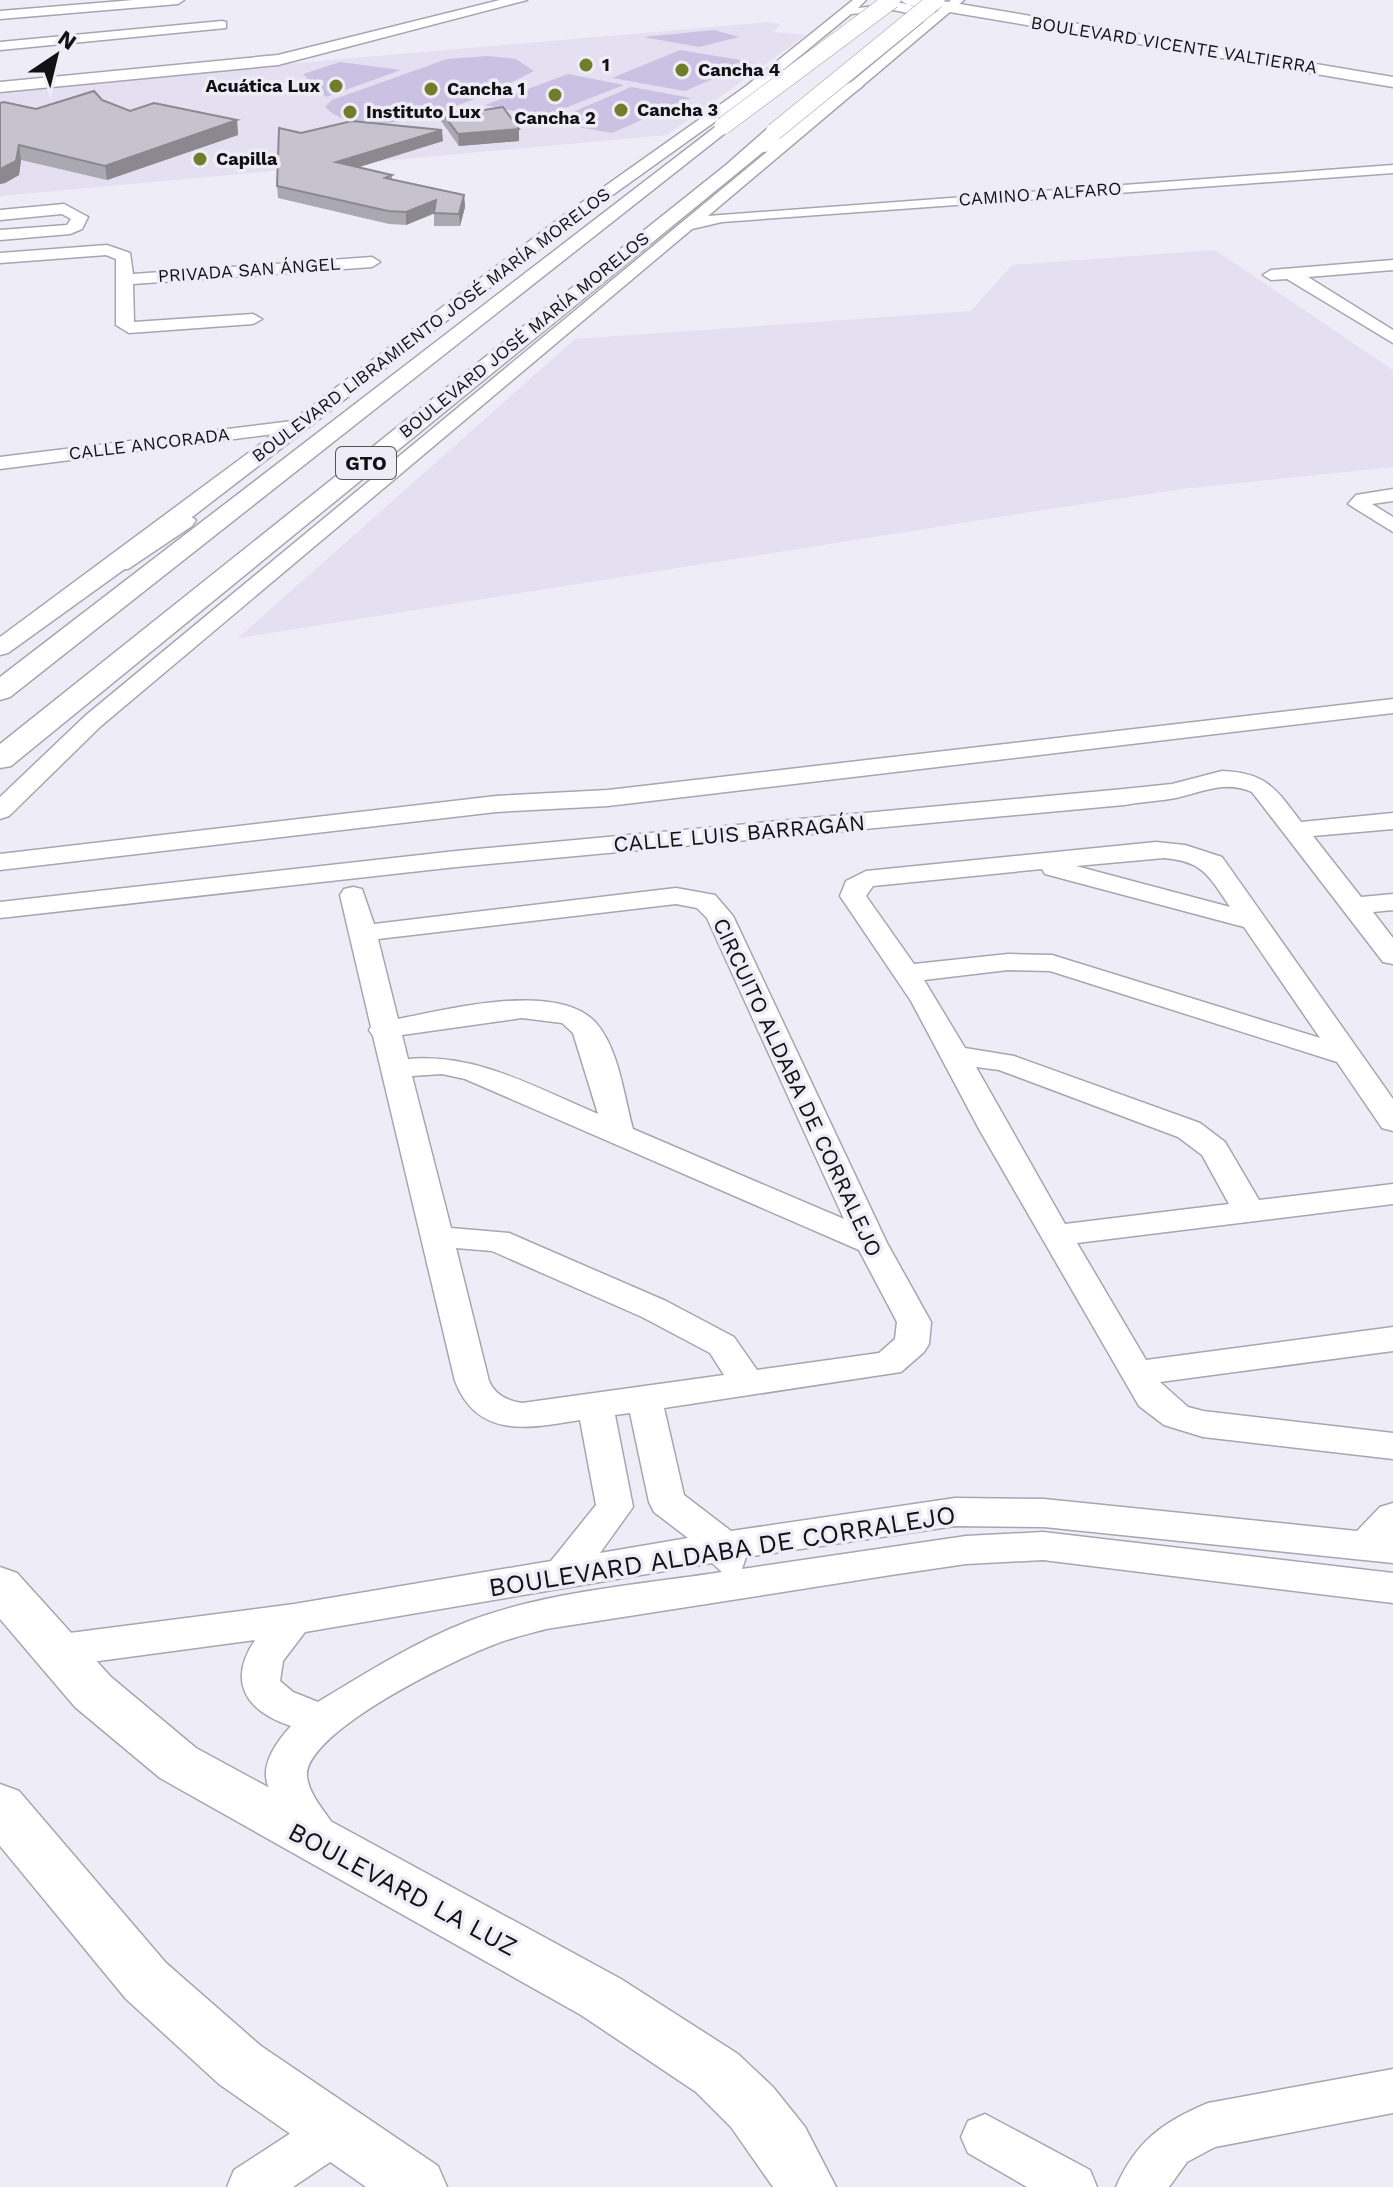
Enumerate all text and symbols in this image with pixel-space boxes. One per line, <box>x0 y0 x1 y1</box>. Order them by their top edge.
street label: BOULEVARD VICENTE VALTIERRA <box>1029 11 1319 78</box>
north arrow <box>16 16 96 96</box>
text: N <box>53 25 81 55</box>
place label: 1 <box>602 54 610 75</box>
marker: 1 <box>577 56 595 74</box>
place label: Cancha 4 <box>698 59 781 80</box>
marker: Cancha 4 <box>673 61 691 79</box>
place label: Acuática Lux <box>205 75 320 96</box>
marker: Acuática Lux <box>327 77 345 95</box>
place label: Cancha 1 <box>447 78 525 99</box>
marker: Cancha 1 <box>422 80 440 98</box>
marker: Cancha 2 <box>546 86 564 104</box>
place label: Cancha 3 <box>637 99 718 120</box>
place label: Instituto Lux <box>366 101 481 122</box>
marker: Cancha 3 <box>612 101 630 119</box>
marker: Instituto Lux <box>341 103 359 121</box>
place label: Cancha 2 <box>514 107 596 128</box>
place label: Capilla <box>216 148 278 169</box>
marker: Capilla <box>191 150 209 168</box>
street label: CAMINO A ALFARO <box>958 177 1122 210</box>
street label: BOULEVARD LIBRAMIENTO JOSÉ MARÍA MORELOS <box>248 183 614 466</box>
street label: BOULEVARD JOSÉ MARÍA MORELOS <box>394 227 653 442</box>
street label: PRIVADA SAN ÁNGEL <box>157 253 341 286</box>
street label: CALLE ANCORADA <box>67 423 231 464</box>
road number: GTO <box>336 447 396 479</box>
street label: CALLE LUIS BARRAGÁN <box>612 810 866 857</box>
street label: CIRCUITO ALDABA DE CORRALEJO <box>708 914 887 1260</box>
street label: BOULEVARD ALDABA DE CORRALEJO <box>486 1499 958 1603</box>
street label: BOULEVARD LA LUZ <box>283 1816 523 1962</box>

